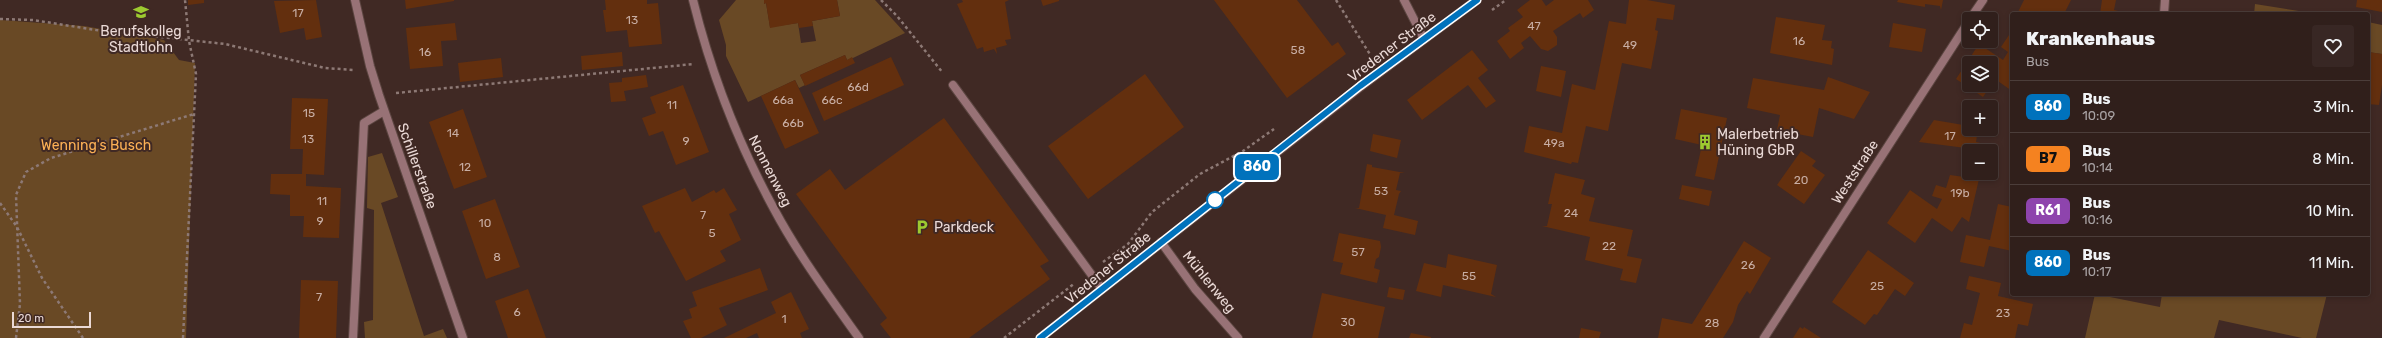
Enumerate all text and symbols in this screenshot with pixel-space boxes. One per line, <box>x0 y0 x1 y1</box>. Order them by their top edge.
school or university icon: Berufskolleg Stadtlohn <box>132 3 150 21</box>
house number: 17 <box>292 6 304 20</box>
street label: Vredener Straße <box>1345 8 1439 86</box>
map controls <box>1962 12 1998 180</box>
button: locate <box>1962 12 1998 48</box>
house number: 13 <box>626 13 638 27</box>
house number: 47 <box>1527 19 1541 33</box>
place label: Berufskolleg Stadtlohn <box>100 23 182 56</box>
button: heart <box>2312 25 2354 67</box>
text: Krankenhaus <box>2026 27 2155 50</box>
house number: 16 <box>1793 34 1805 48</box>
house number: 49 <box>1623 38 1637 52</box>
house number: 58 <box>1291 43 1305 57</box>
house number: 16 <box>419 45 431 59</box>
text: Bus <box>2026 54 2049 69</box>
button: layers <box>1962 56 1998 92</box>
house number: 66d <box>847 80 869 94</box>
text: Bus <box>2082 90 2111 108</box>
house number: 66a <box>772 93 794 107</box>
house number: 66c <box>821 93 843 107</box>
house number: 11 <box>667 98 677 112</box>
text: 860 <box>2034 98 2062 115</box>
text: 3 Min. <box>2313 98 2354 116</box>
button: + <box>1962 100 1998 136</box>
house number: 15 <box>303 106 315 120</box>
text: 10:09 <box>2082 108 2115 123</box>
house number: 66b <box>782 116 804 130</box>
street label: Schillerstraße <box>394 121 440 211</box>
house number: 14 <box>447 126 460 140</box>
place label: Malerbetrieb Hüning GbR <box>1717 126 1799 159</box>
house number: 17 <box>1944 129 1956 143</box>
house number: 13 <box>302 132 314 146</box>
street label: Nonnenweg <box>745 132 795 210</box>
building icon: Malerbetrieb Hüning GbR <box>1696 133 1714 151</box>
house number: 9 <box>682 134 690 148</box>
house number: 49a <box>1543 136 1565 150</box>
park label: Wenning's Busch <box>41 137 151 154</box>
street label: Weststraße <box>1828 137 1882 207</box>
text: Bus <box>2082 142 2110 160</box>
button: − <box>1962 144 1998 180</box>
text: B7 <box>2039 150 2057 167</box>
text: 8 Min. <box>2312 150 2354 168</box>
line badge: 860 <box>1234 154 1280 180</box>
text: 860 <box>1243 158 1271 175</box>
house number: 12 <box>459 160 471 174</box>
text: 10:14 <box>2082 160 2113 175</box>
house number: 20 <box>1794 173 1808 187</box>
house number: 53 <box>1374 184 1388 198</box>
house number: 19b <box>1950 186 1970 200</box>
unlabelled marker <box>1206 191 1224 209</box>
house number: 11 <box>317 194 327 208</box>
text: Bus <box>2082 194 2110 212</box>
text: R61 <box>2035 202 2061 219</box>
text: 10 Min. <box>2306 202 2354 220</box>
house number: 24 <box>1564 206 1579 220</box>
house number: 7 <box>700 208 706 222</box>
text: 10:16 <box>2082 212 2113 227</box>
house number: 9 <box>316 214 324 228</box>
house number: 10 <box>479 216 491 230</box>
parking icon: Parkdeck <box>913 218 931 236</box>
place label: Parkdeck <box>934 219 995 236</box>
house number: 5 <box>708 226 716 240</box>
street label: Vredener Straße <box>1062 228 1155 308</box>
house number: 22 <box>1602 239 1616 253</box>
house number: 57 <box>1351 245 1365 259</box>
text: Bus <box>2082 246 2111 264</box>
street label: Mühlenweg <box>1179 248 1239 316</box>
house number: 8 <box>493 250 501 264</box>
text: 860 <box>2034 254 2062 271</box>
text: 11 Min. <box>2309 254 2354 272</box>
house number: 26 <box>1741 258 1755 272</box>
text: 10:17 <box>2082 264 2112 279</box>
house number: 55 <box>1462 269 1476 283</box>
house number: 25 <box>1870 279 1884 293</box>
house number: 7 <box>316 290 322 304</box>
house number: 6 <box>513 305 521 319</box>
house number: 23 <box>1996 306 2010 320</box>
scale bar <box>12 310 91 329</box>
text: 20 m <box>18 312 44 325</box>
house number: 1 <box>781 312 787 326</box>
house number: 30 <box>1341 315 1355 329</box>
house number: 28 <box>1705 316 1719 330</box>

